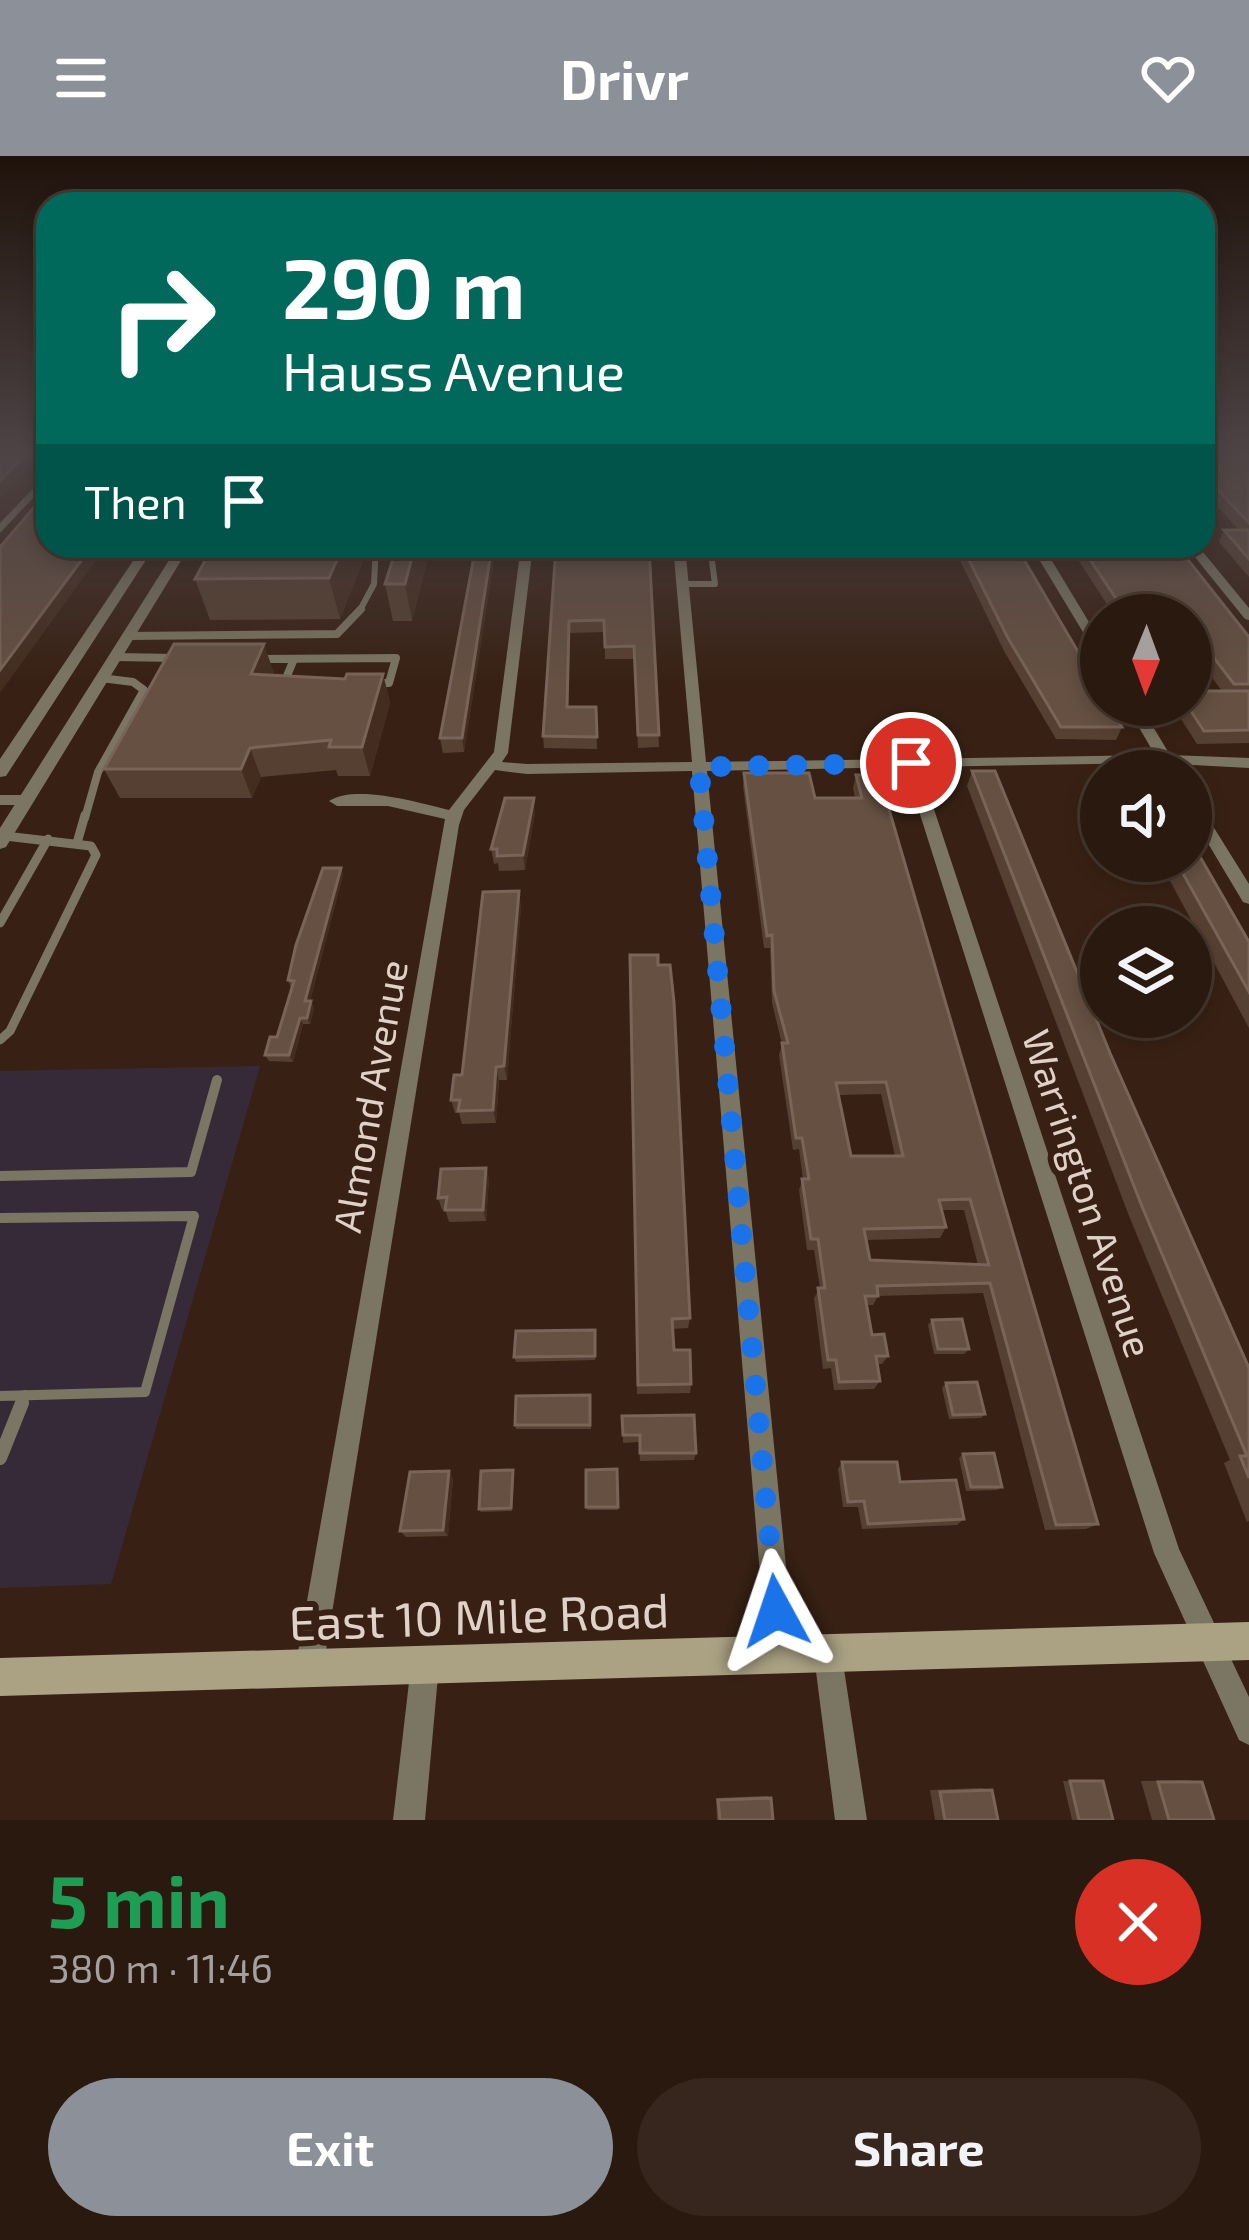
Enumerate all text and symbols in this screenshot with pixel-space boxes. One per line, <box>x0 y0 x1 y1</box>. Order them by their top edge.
icon: menu <box>48 45 114 111</box>
icon: heart <box>1135 45 1201 111</box>
text: Drivr <box>560 46 689 111</box>
text: 290 m <box>282 235 526 336</box>
icon: right <box>84 240 240 396</box>
text: Hauss Avenue <box>282 337 625 402</box>
icon: arrive <box>211 468 277 534</box>
text: Then <box>84 474 187 528</box>
north arrow <box>1080 594 1212 726</box>
map controls <box>1080 594 1212 1038</box>
pin <box>860 712 962 814</box>
icon: arrive <box>878 730 944 796</box>
button: sound <box>1080 750 1212 882</box>
button: layers <box>1080 906 1212 1038</box>
street label: Almond Avenue <box>322 956 416 1236</box>
street label: Warrington Avenue <box>1014 1023 1164 1363</box>
position arrow <box>713 1548 839 1674</box>
street label: East 10 Mile Road <box>288 1579 670 1651</box>
text: 5 min <box>48 1856 230 1942</box>
button: close <box>1075 1859 1201 1985</box>
text: 380 m · 11:46 <box>48 1944 273 1991</box>
button: Exit <box>48 2078 613 2216</box>
button: Share <box>637 2078 1201 2216</box>

